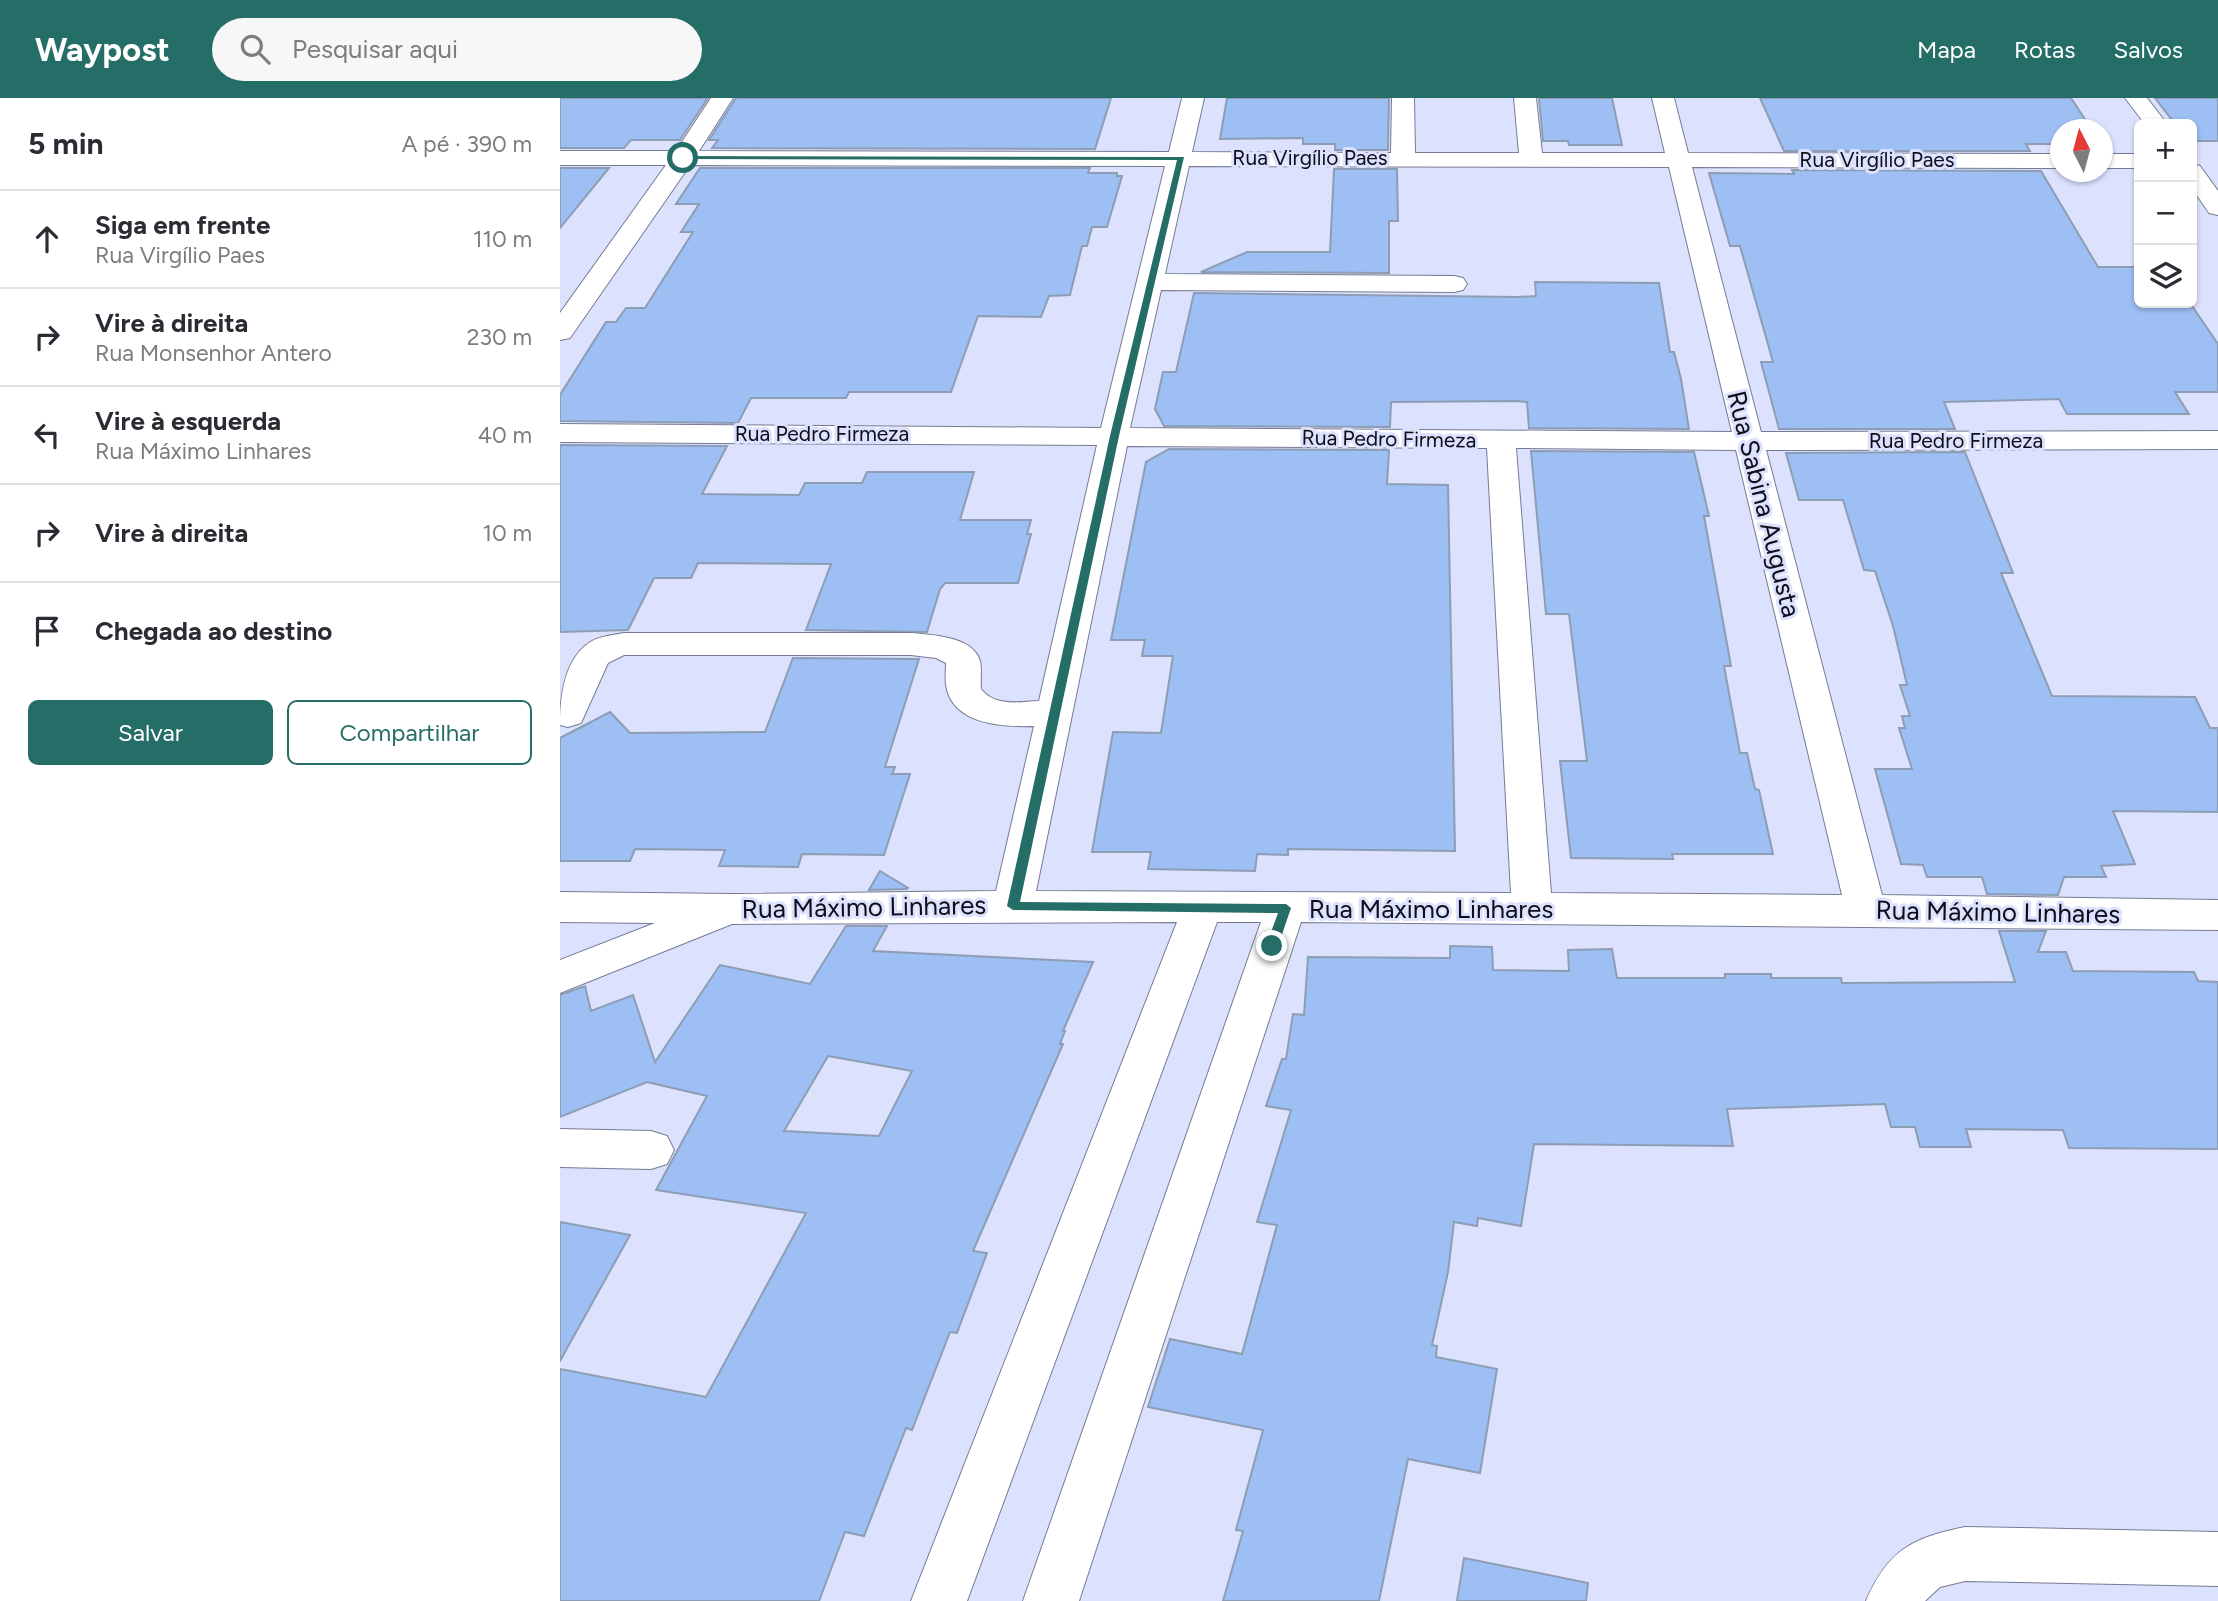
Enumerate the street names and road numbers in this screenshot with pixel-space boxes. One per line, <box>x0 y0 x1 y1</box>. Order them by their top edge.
street label: Rua Virgílio Paes <box>1232 145 1388 170</box>
street label: Rua Virgílio Paes <box>1799 147 1955 172</box>
street label: Rua Sabina Augusta <box>1720 387 1808 621</box>
street label: Rua Pedro Firmeza <box>735 421 909 446</box>
street label: Rua Pedro Firmeza <box>1301 424 1477 453</box>
street label: Rua Pedro Firmeza <box>1869 428 2043 453</box>
street label: Rua Máximo Linhares <box>741 889 987 925</box>
street label: Rua Máximo Linhares <box>1309 893 1553 925</box>
street label: Rua Máximo Linhares <box>1875 894 2121 930</box>

